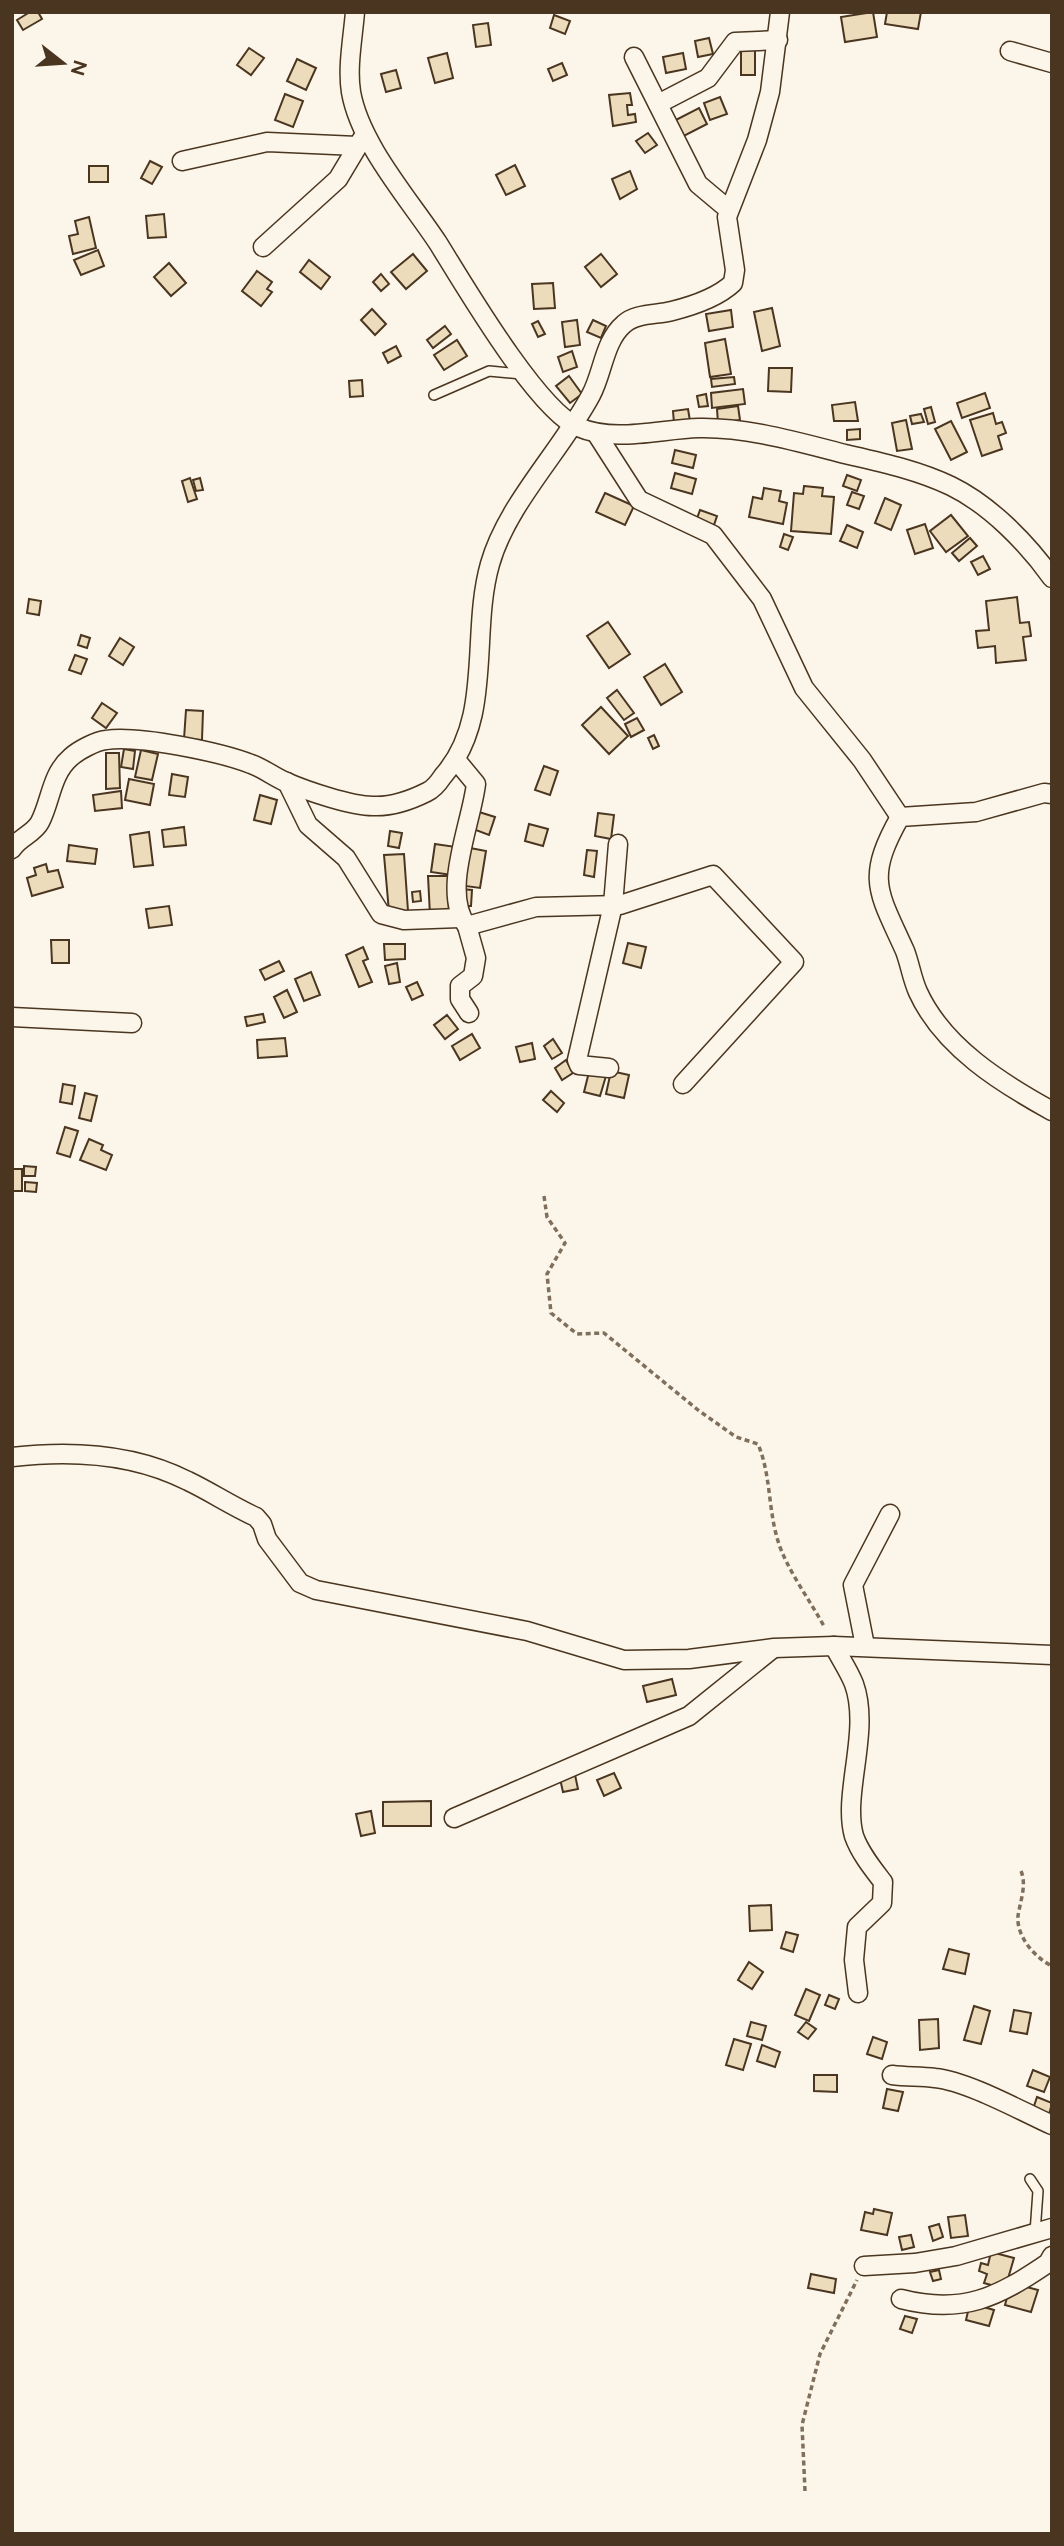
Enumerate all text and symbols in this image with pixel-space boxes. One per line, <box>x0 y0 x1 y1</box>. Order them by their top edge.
north arrow <box>28 28 98 98</box>
text: N <box>66 57 92 78</box>

